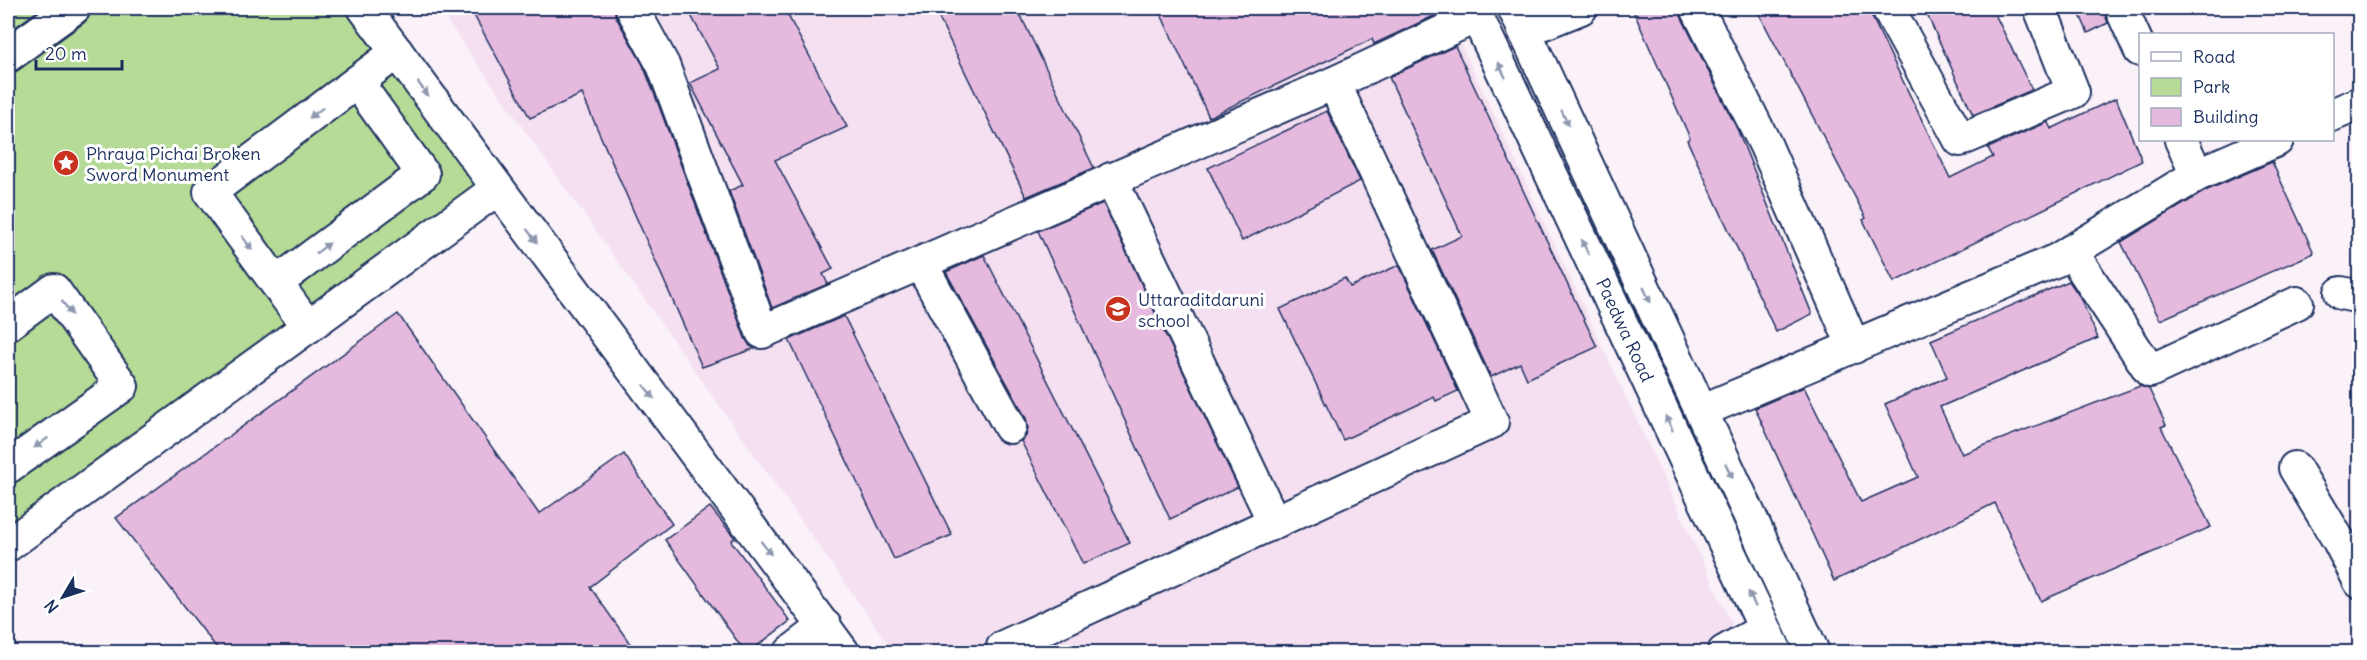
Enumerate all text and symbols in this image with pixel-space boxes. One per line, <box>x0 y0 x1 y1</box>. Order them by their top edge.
scale bar <box>36 33 122 71</box>
legend <box>2139 33 2334 141</box>
text: 20 m <box>45 42 87 65</box>
text: Road <box>2193 45 2236 68</box>
one-way arrow <box>1498 62 1507 79</box>
text: Park <box>2193 75 2230 98</box>
one-way arrow <box>417 81 429 96</box>
text: Building <box>2193 105 2258 128</box>
one-way arrow <box>309 106 324 118</box>
one-way arrow <box>1560 109 1569 126</box>
place label: Phraya Pichai Broken Sword Monument <box>86 142 261 186</box>
place icon: Phraya Pichai Broken Sword Monument <box>51 148 81 178</box>
one-way arrow <box>526 228 539 244</box>
one-way arrow <box>241 234 253 250</box>
one-way arrow <box>1581 238 1590 255</box>
one-way arrow <box>316 242 331 254</box>
street label: Paedwa Road <box>1591 274 1659 386</box>
one-way arrow <box>1643 286 1652 303</box>
place label: Uttaraditdaruni school <box>1138 288 1264 332</box>
school or university icon: Uttaraditdaruni school <box>1103 294 1133 324</box>
one-way arrow <box>61 299 73 315</box>
one-way arrow <box>643 384 656 400</box>
one-way arrow <box>1664 414 1673 431</box>
one-way arrow <box>34 437 50 449</box>
one-way arrow <box>1725 463 1734 480</box>
one-way arrow <box>760 541 772 556</box>
north arrow <box>33 567 93 627</box>
one-way arrow <box>1747 591 1756 608</box>
text: N <box>40 596 63 617</box>

